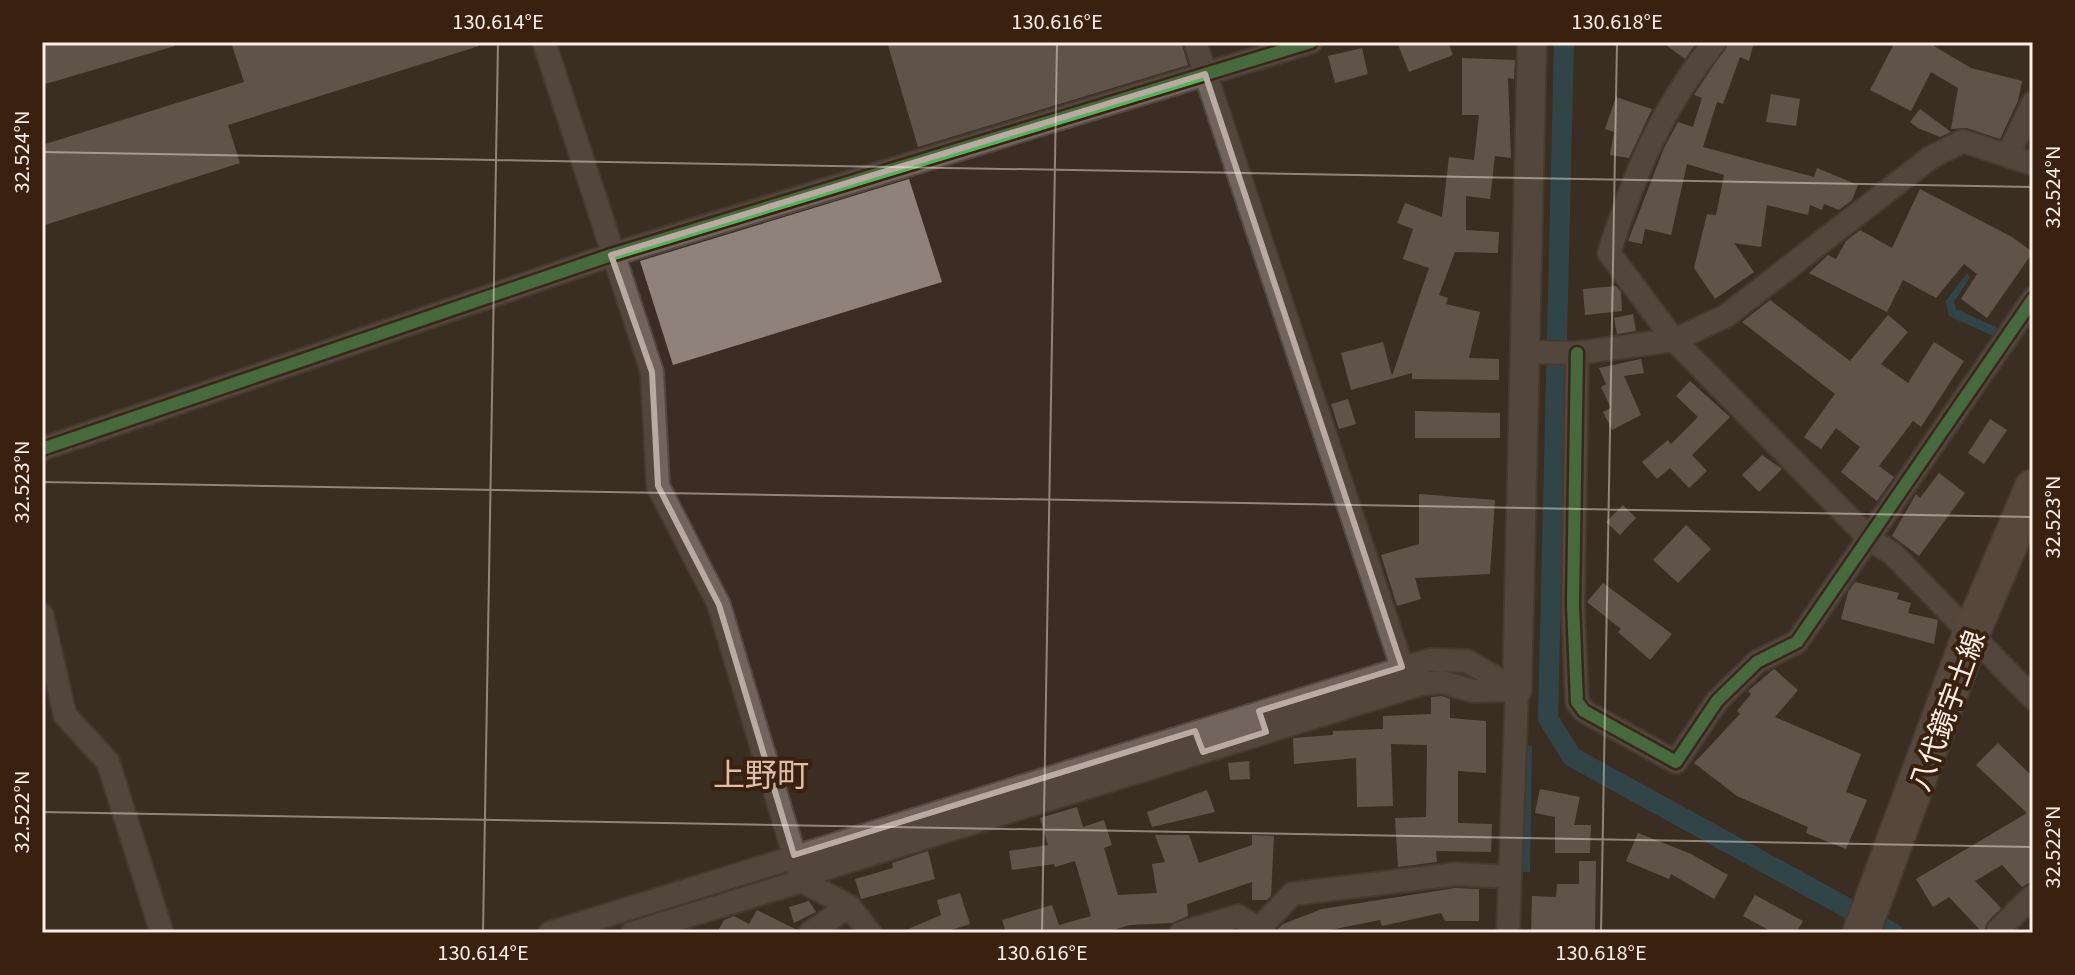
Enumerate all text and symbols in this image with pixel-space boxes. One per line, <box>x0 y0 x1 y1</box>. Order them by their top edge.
text: 130.614°E <box>452 6 544 35</box>
text: 130.616°E <box>1011 6 1103 35</box>
text: 130.618°E <box>1571 6 1663 35</box>
text: 32.524°N <box>6 111 35 193</box>
text: 32.524°N <box>2037 146 2066 228</box>
text: 32.523°N <box>6 441 35 523</box>
text: 32.523°N <box>2037 476 2066 558</box>
street label: 八代鏡宇土線 <box>1897 624 1993 796</box>
district label: 上野町 <box>713 749 809 795</box>
text: 32.522°N <box>6 771 35 853</box>
text: 32.522°N <box>2037 806 2066 888</box>
text: 130.614°E <box>437 937 529 966</box>
text: 130.616°E <box>996 937 1088 966</box>
text: 130.618°E <box>1555 937 1647 966</box>

